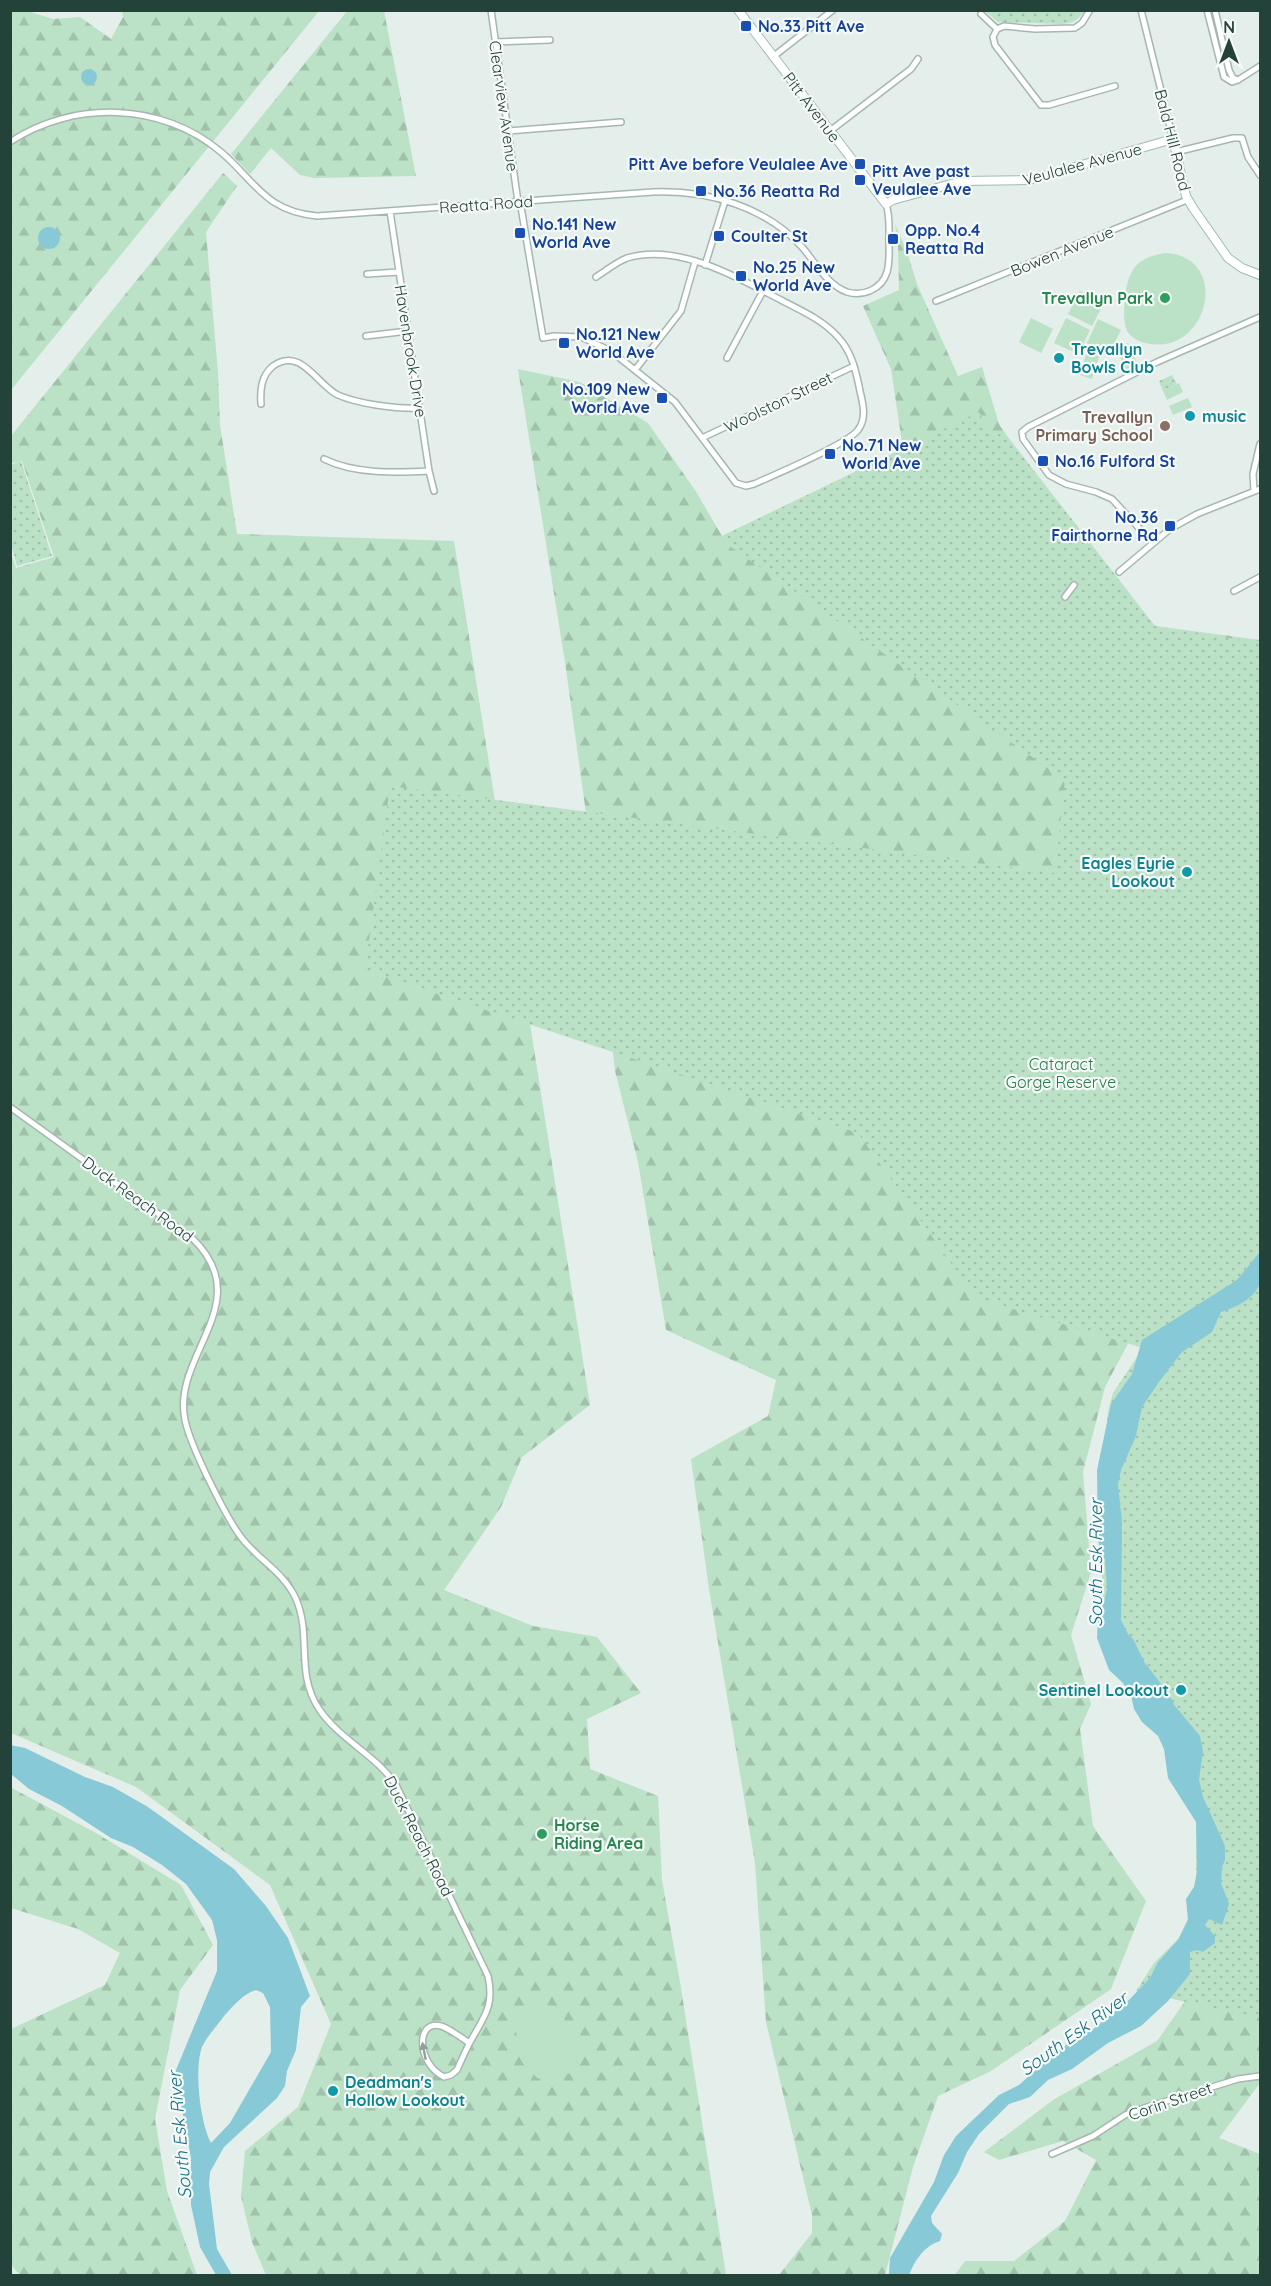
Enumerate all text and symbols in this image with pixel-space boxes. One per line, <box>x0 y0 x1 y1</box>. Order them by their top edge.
north arrow <box>1199 12 1259 72</box>
place label: No.33 Pitt Ave <box>758 16 865 36</box>
text: N <box>1223 17 1235 37</box>
marker: No.33 Pitt Ave <box>739 19 753 33</box>
street label: Clearview Avenue <box>485 39 523 173</box>
street label: Pitt Avenue <box>779 68 845 146</box>
street label: Bald Hill Road <box>1151 87 1195 193</box>
street label: Veulalee Avenue <box>1020 138 1144 190</box>
place label: Pitt Ave before Veulalee Ave <box>629 154 848 174</box>
marker: Pitt Ave before Veulalee Ave <box>853 157 867 171</box>
place label: Pitt Ave past Veulalee Ave <box>872 161 971 199</box>
marker: Pitt Ave past Veulalee Ave <box>853 173 867 187</box>
place label: No.36 Reatta Rd <box>713 181 840 201</box>
marker: No.36 Reatta Rd <box>694 184 708 198</box>
street label: Reatta Road <box>438 191 534 217</box>
place label: No.141 New World Ave <box>532 214 616 252</box>
place label: Opp. No.4 Reatta Rd <box>905 220 984 258</box>
street label: Bowen Avenue <box>1007 221 1117 281</box>
marker: No.141 New World Ave <box>513 226 527 240</box>
place label: Coulter St <box>731 226 808 246</box>
marker: Coulter St <box>712 229 726 243</box>
marker: Opp. No.4 Reatta Rd <box>886 232 900 246</box>
place label: No.25 New World Ave <box>753 257 835 295</box>
marker: No.25 New World Ave <box>734 269 748 283</box>
street label: Havenbrook Drive <box>391 283 431 419</box>
place label: Trevallyn Park <box>1042 288 1153 308</box>
marker: Trevallyn Park <box>1158 291 1172 305</box>
place label: No.121 New World Ave <box>576 324 660 362</box>
marker: No.121 New World Ave <box>557 336 571 350</box>
place label: Trevallyn Bowls Club <box>1071 339 1154 377</box>
marker: Trevallyn Bowls Club <box>1052 351 1066 365</box>
street label: Woolston Street <box>721 367 835 437</box>
place label: No.109 New World Ave <box>562 379 650 417</box>
marker: No.109 New World Ave <box>655 391 669 405</box>
place label: music <box>1202 406 1246 426</box>
place label: Trevallyn Primary School <box>1035 407 1153 445</box>
marker: music <box>1183 409 1197 423</box>
marker: Trevallyn Primary School <box>1158 419 1172 433</box>
place label: No.71 New World Ave <box>842 435 921 473</box>
marker: No.71 New World Ave <box>823 447 837 461</box>
place label: No.16 Fulford St <box>1055 451 1176 471</box>
marker: No.16 Fulford St <box>1036 454 1050 468</box>
place label: No.36 Fairthorne Rd <box>1051 507 1158 545</box>
marker: No.36 Fairthorne Rd <box>1163 519 1177 533</box>
place label: Eagles Eyrie Lookout <box>1081 853 1175 891</box>
marker: Eagles Eyrie Lookout <box>1180 865 1194 879</box>
park label: Cataract Gorge Reserve <box>1006 1054 1116 1092</box>
street label: Duck Reach Road <box>78 1152 198 1246</box>
water label: South Esk River <box>1084 1497 1107 1627</box>
place label: Sentinel Lookout <box>1039 1680 1169 1700</box>
marker: Sentinel Lookout <box>1174 1683 1188 1697</box>
street label: Duck Reach Road <box>380 1772 458 1900</box>
place label: Horse Riding Area <box>554 1815 643 1853</box>
marker: Horse Riding Area <box>535 1827 549 1841</box>
water label: South Esk River <box>1015 1985 1134 2081</box>
one-way arrow <box>419 2042 428 2061</box>
water label: South Esk River <box>162 2068 197 2200</box>
place label: Deadman's Hollow Lookout <box>345 2072 465 2110</box>
street label: Corin Street <box>1126 2077 1214 2125</box>
marker: Deadman's Hollow Lookout <box>326 2084 340 2098</box>

